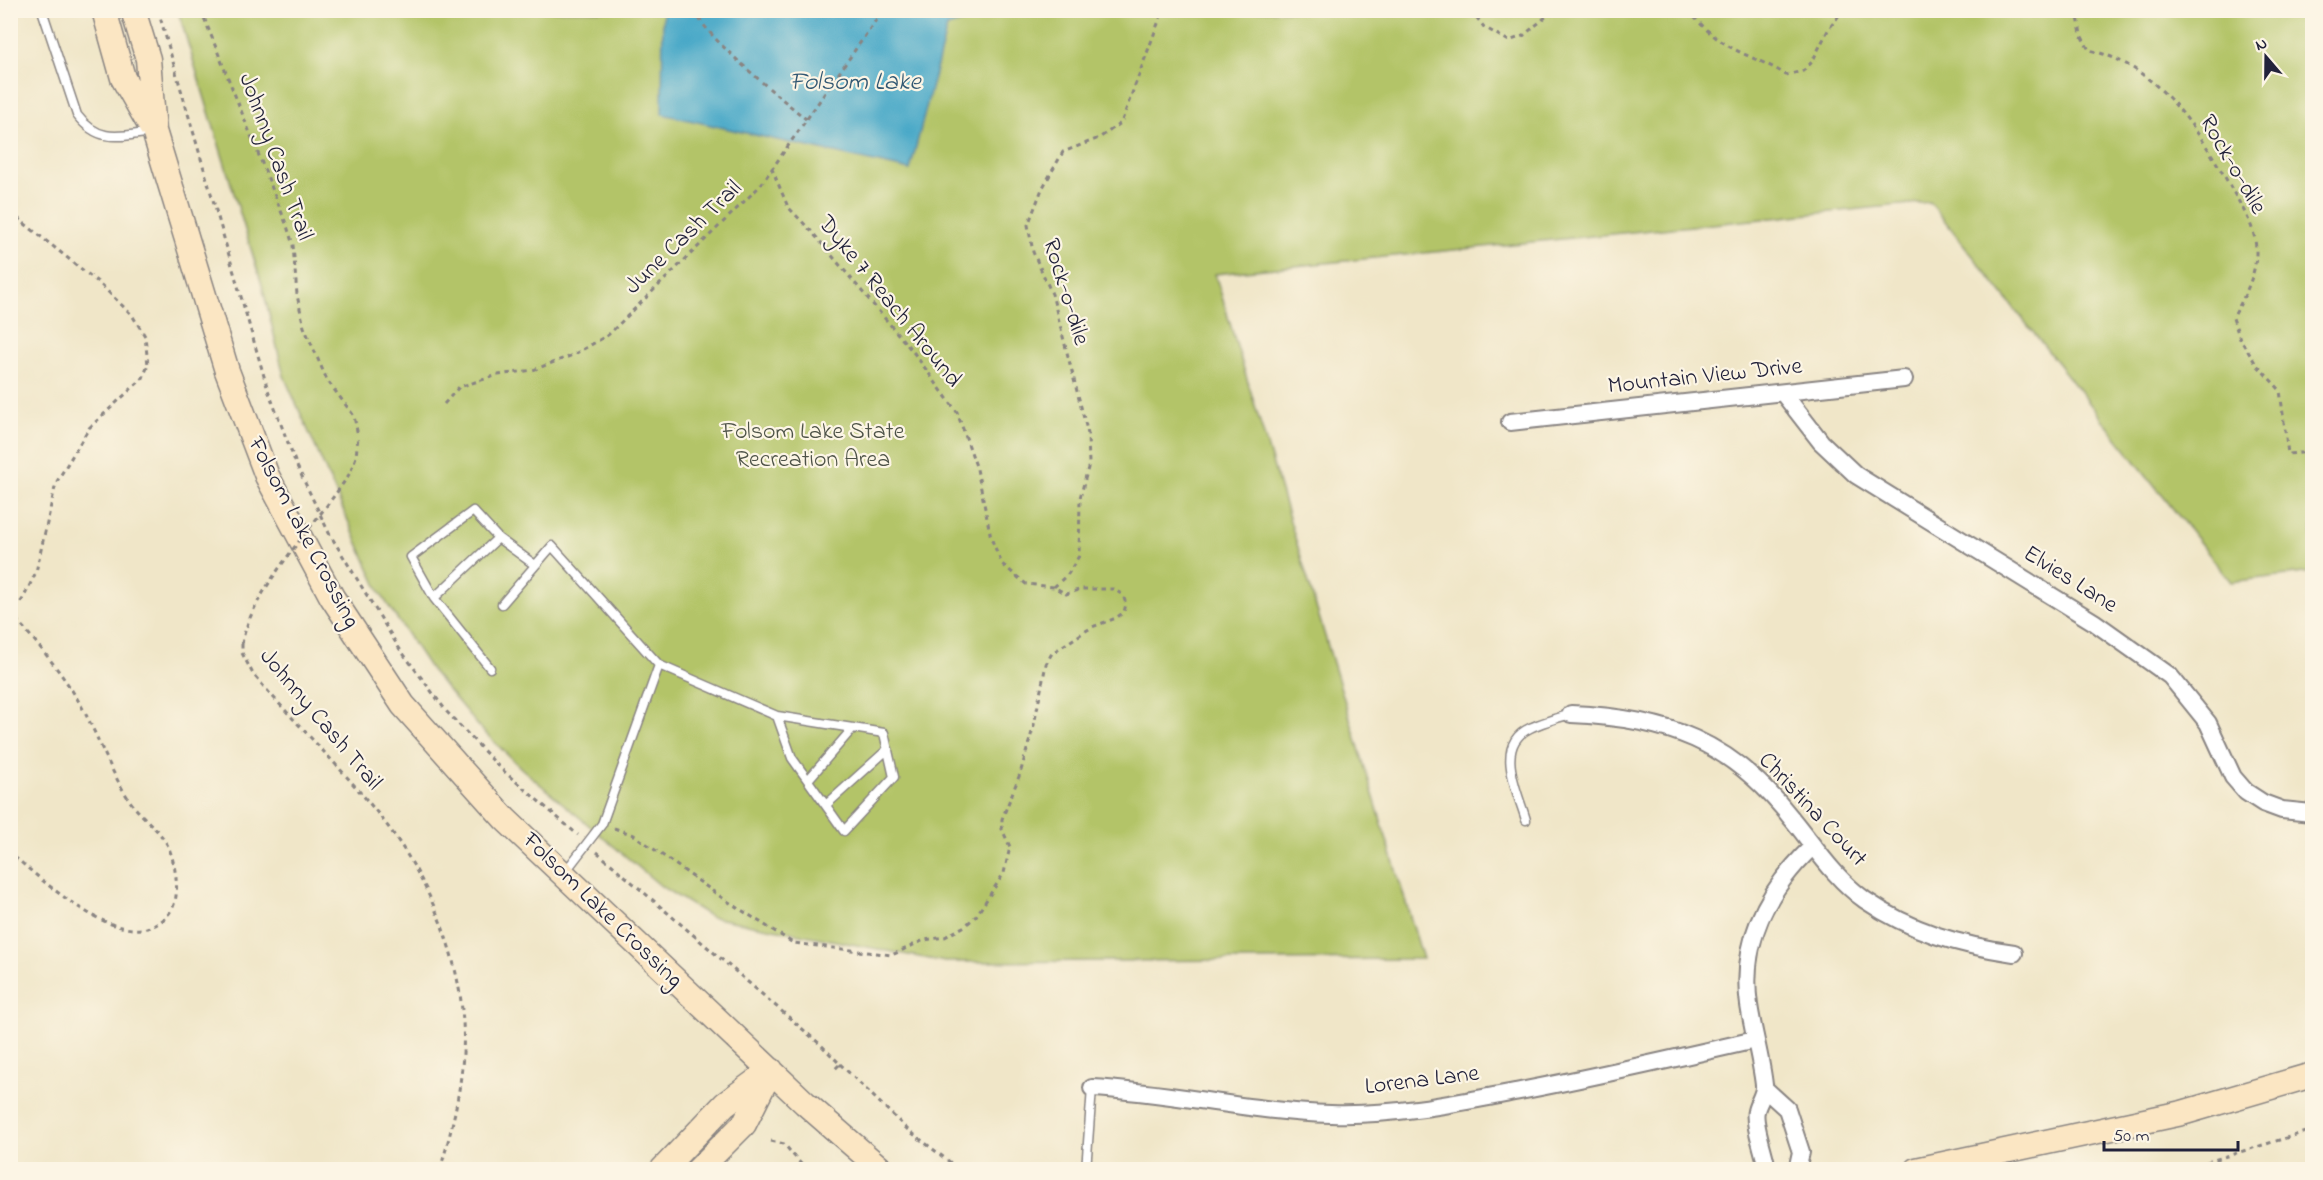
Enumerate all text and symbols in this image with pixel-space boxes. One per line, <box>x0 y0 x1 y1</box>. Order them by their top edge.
north arrow <box>2236 27 2296 87</box>
text: N <box>2252 32 2271 58</box>
water label: Folsom Lake <box>789 64 922 102</box>
street label: Johnny Cash Trail <box>227 68 322 246</box>
street label: Rock-o-dile <box>2189 109 2275 222</box>
street label: June Cash Trail <box>617 173 751 303</box>
street label: Dyke 7 Reach Around <box>807 208 970 397</box>
street label: Rock-o-dile <box>1032 234 1098 350</box>
street label: Mountain View Drive <box>1606 349 1804 405</box>
park label: Folsom Lake State Recreation Area <box>721 415 905 478</box>
street label: Folsom Lake Crossing <box>237 430 368 635</box>
street label: Elvies Lane <box>2016 537 2124 623</box>
street label: Johnny Cash Trail <box>249 641 390 799</box>
street label: Christina Court <box>1749 744 1875 876</box>
street label: Folsom Lake Crossing <box>513 824 690 997</box>
street label: Lorena Lane <box>1363 1057 1481 1105</box>
scale bar <box>2104 1114 2238 1152</box>
text: 50 m <box>2113 1124 2150 1150</box>

